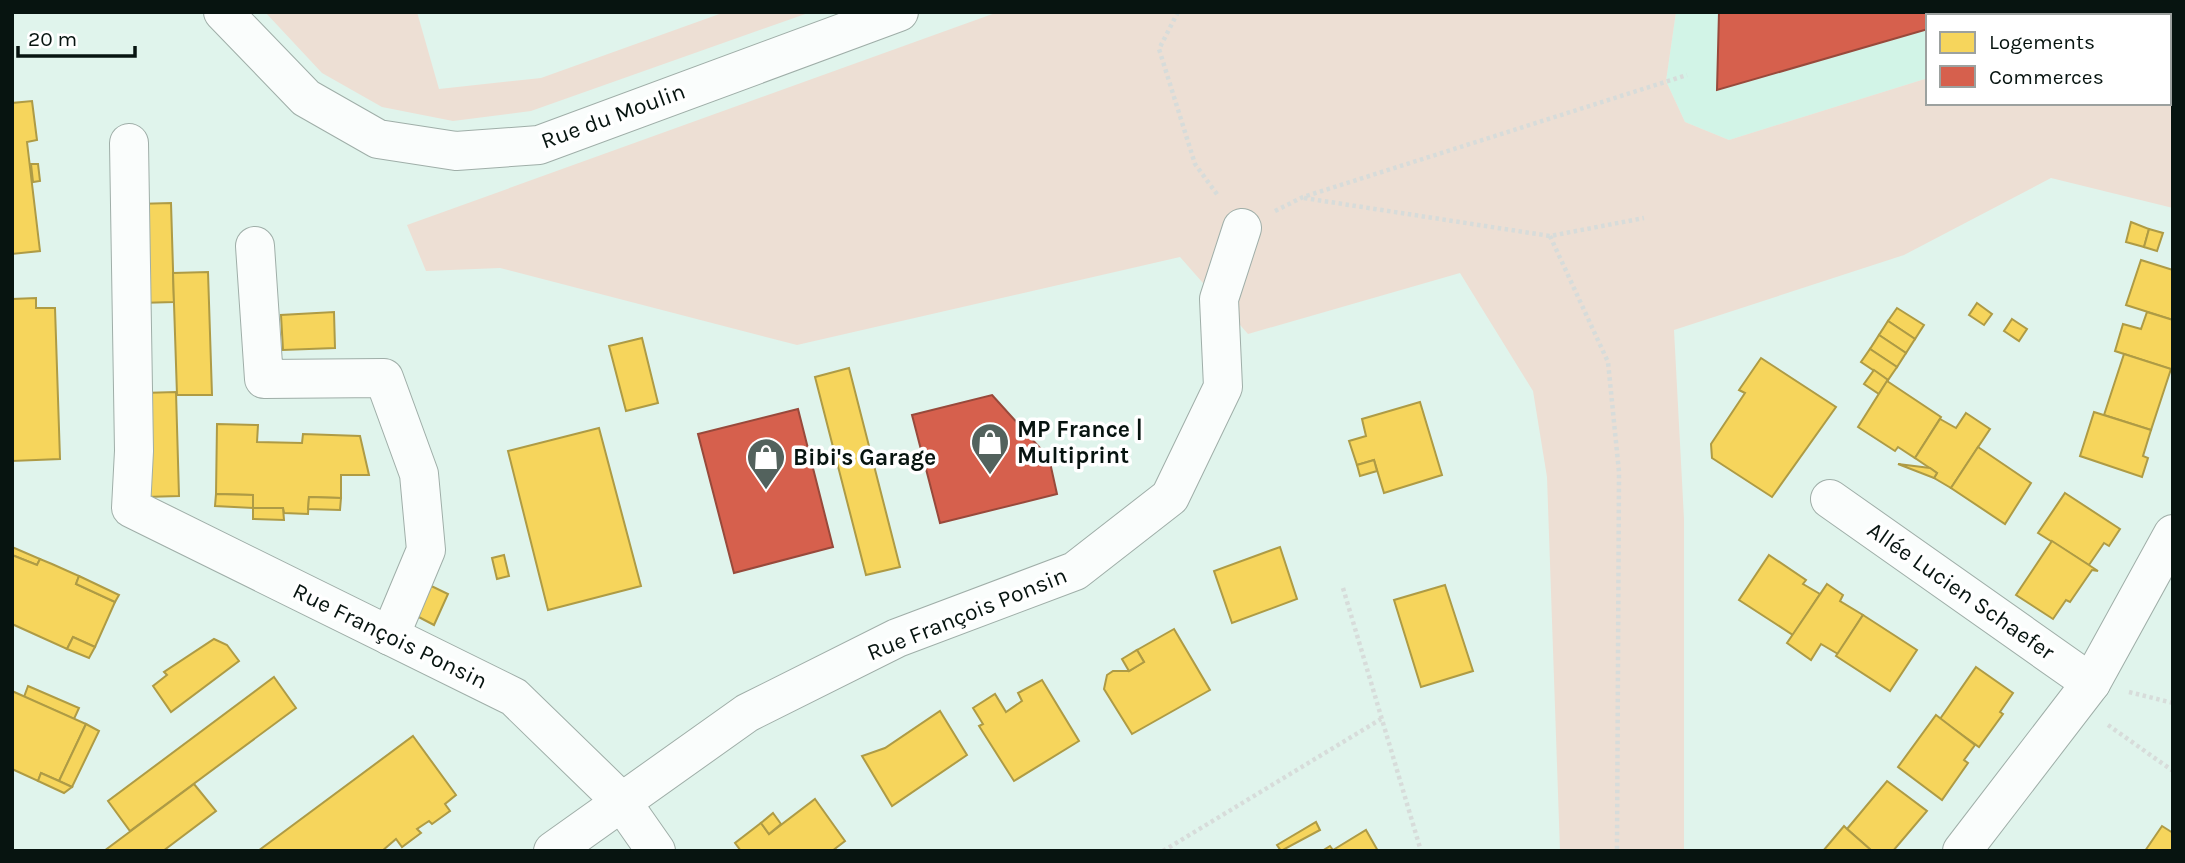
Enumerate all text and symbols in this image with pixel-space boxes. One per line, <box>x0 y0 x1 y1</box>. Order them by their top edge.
scale bar <box>18 14 135 58</box>
legend <box>1926 14 2171 105</box>
text: 20 m <box>28 27 77 51</box>
text: Logements <box>1989 30 2095 54</box>
text: Commerces <box>1989 65 2104 89</box>
street label: Rue du Moulin <box>537 77 689 155</box>
place label: MP France | Multiprint <box>1017 416 1143 469</box>
shop icon: MP France | Multiprint <box>969 421 1011 476</box>
shop icon: Bibi's Garage <box>745 436 787 491</box>
place label: Bibi's Garage <box>793 444 936 471</box>
street label: Allée Lucien Schaefer <box>1862 516 2060 666</box>
street label: Rue François Ponsin <box>863 562 1071 666</box>
street label: Rue François Ponsin <box>288 577 492 695</box>

